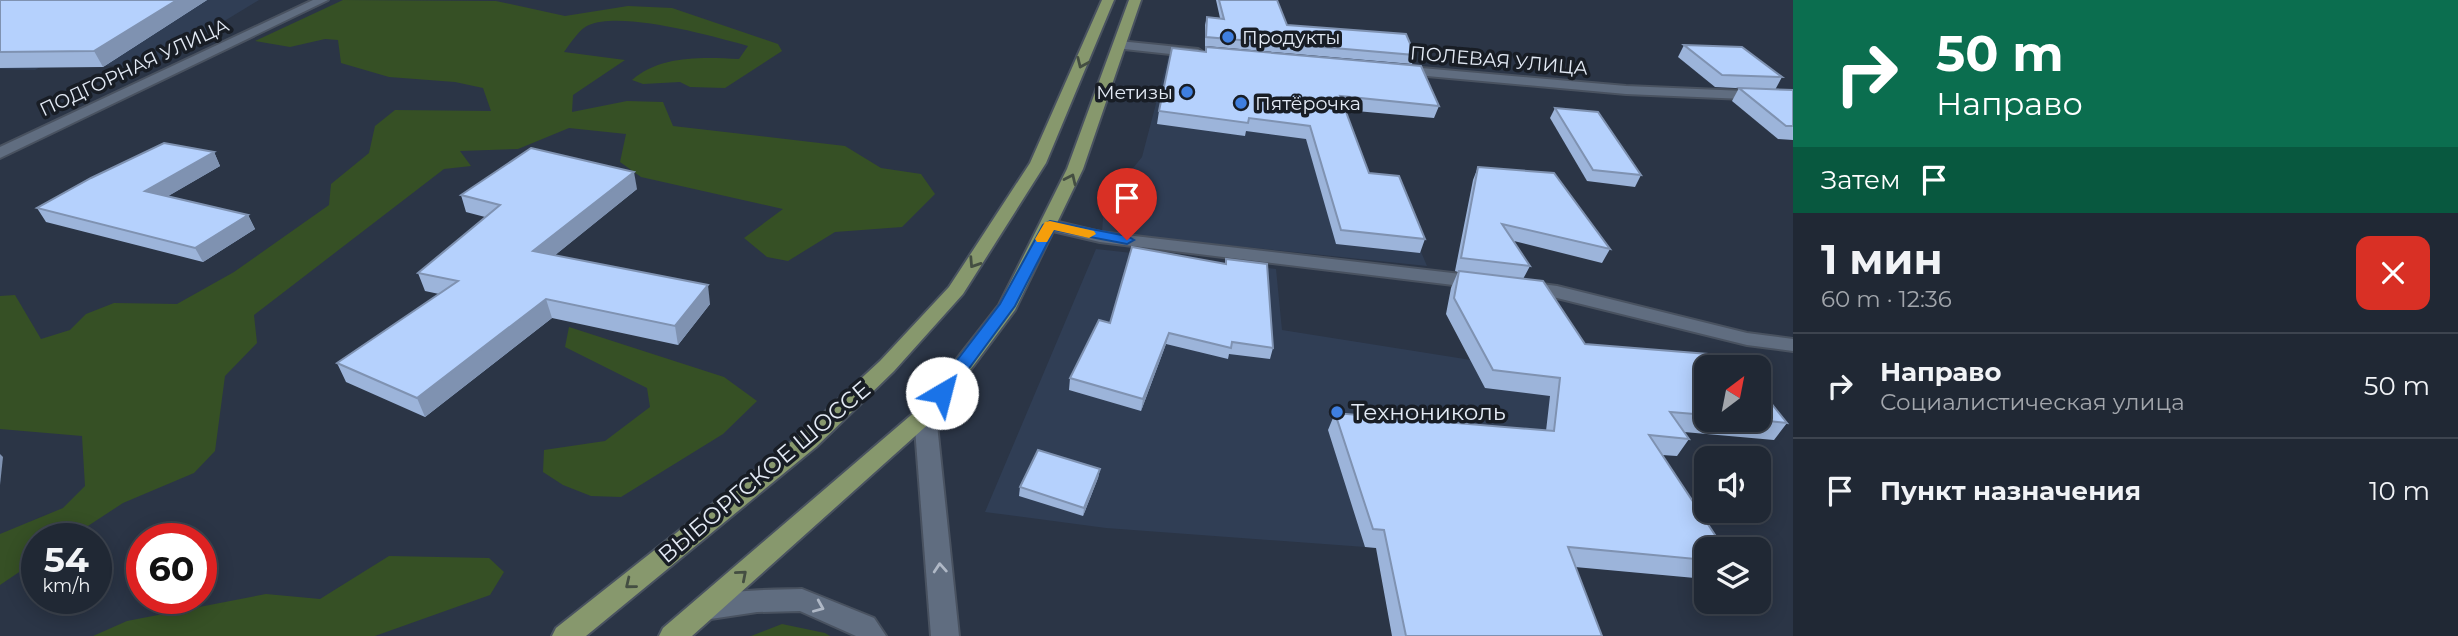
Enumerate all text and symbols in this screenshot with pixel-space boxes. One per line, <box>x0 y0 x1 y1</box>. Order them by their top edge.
street label: ПОДГОРНАЯ УЛИЦА <box>36 14 232 121</box>
text: 50 m <box>1936 24 2064 83</box>
place label: Продукты <box>1242 26 1340 49</box>
icon: right <box>1821 28 1912 119</box>
marker: Продукты <box>1220 29 1236 45</box>
street label: ПОЛЕВАЯ УЛИЦА <box>1409 41 1589 80</box>
one-way arrow <box>1076 56 1090 68</box>
place label: Метизы <box>1096 81 1173 104</box>
marker: Метизы <box>1179 84 1195 100</box>
text: Направо <box>1936 84 2083 123</box>
place label: Пятёрочка <box>1255 92 1361 115</box>
marker: Пятёрочка <box>1233 95 1249 111</box>
icon: arrive <box>1915 161 1953 199</box>
text: Затем <box>1821 164 1901 196</box>
pin <box>1097 168 1157 240</box>
one-way arrow <box>1063 174 1077 186</box>
icon: arrive <box>1108 179 1146 217</box>
text: 1 мин <box>1821 233 1943 285</box>
button: close <box>2356 236 2430 310</box>
one-way arrow <box>970 255 983 268</box>
text: 60 m · 12:36 <box>1821 285 1952 313</box>
north arrow <box>1694 355 1771 432</box>
map controls <box>1694 355 1771 614</box>
position arrow <box>905 356 979 430</box>
text: Направо <box>1880 356 2001 388</box>
icon: right <box>1821 367 1859 405</box>
text: 50 m <box>2364 370 2430 402</box>
street label: ВЫБОРГСКОЕ ШОССЕ <box>652 375 876 569</box>
text: Социалистическая улица <box>1880 388 2185 416</box>
place label: Технониколь <box>1351 398 1506 426</box>
marker: Технониколь <box>1329 404 1345 420</box>
button: sound <box>1694 446 1771 523</box>
icon: arrive <box>1821 472 1859 510</box>
text: Пункт назначения <box>1880 475 2141 507</box>
text: 10 m <box>2369 475 2430 507</box>
speed limit sign: 60 <box>126 523 217 614</box>
button: layers <box>1694 537 1771 614</box>
text: 54 <box>44 538 89 581</box>
one-way arrow <box>933 562 948 573</box>
one-way arrow <box>734 571 747 583</box>
text: km/h <box>42 575 91 597</box>
one-way arrow <box>626 576 639 588</box>
one-way arrow <box>813 599 825 613</box>

